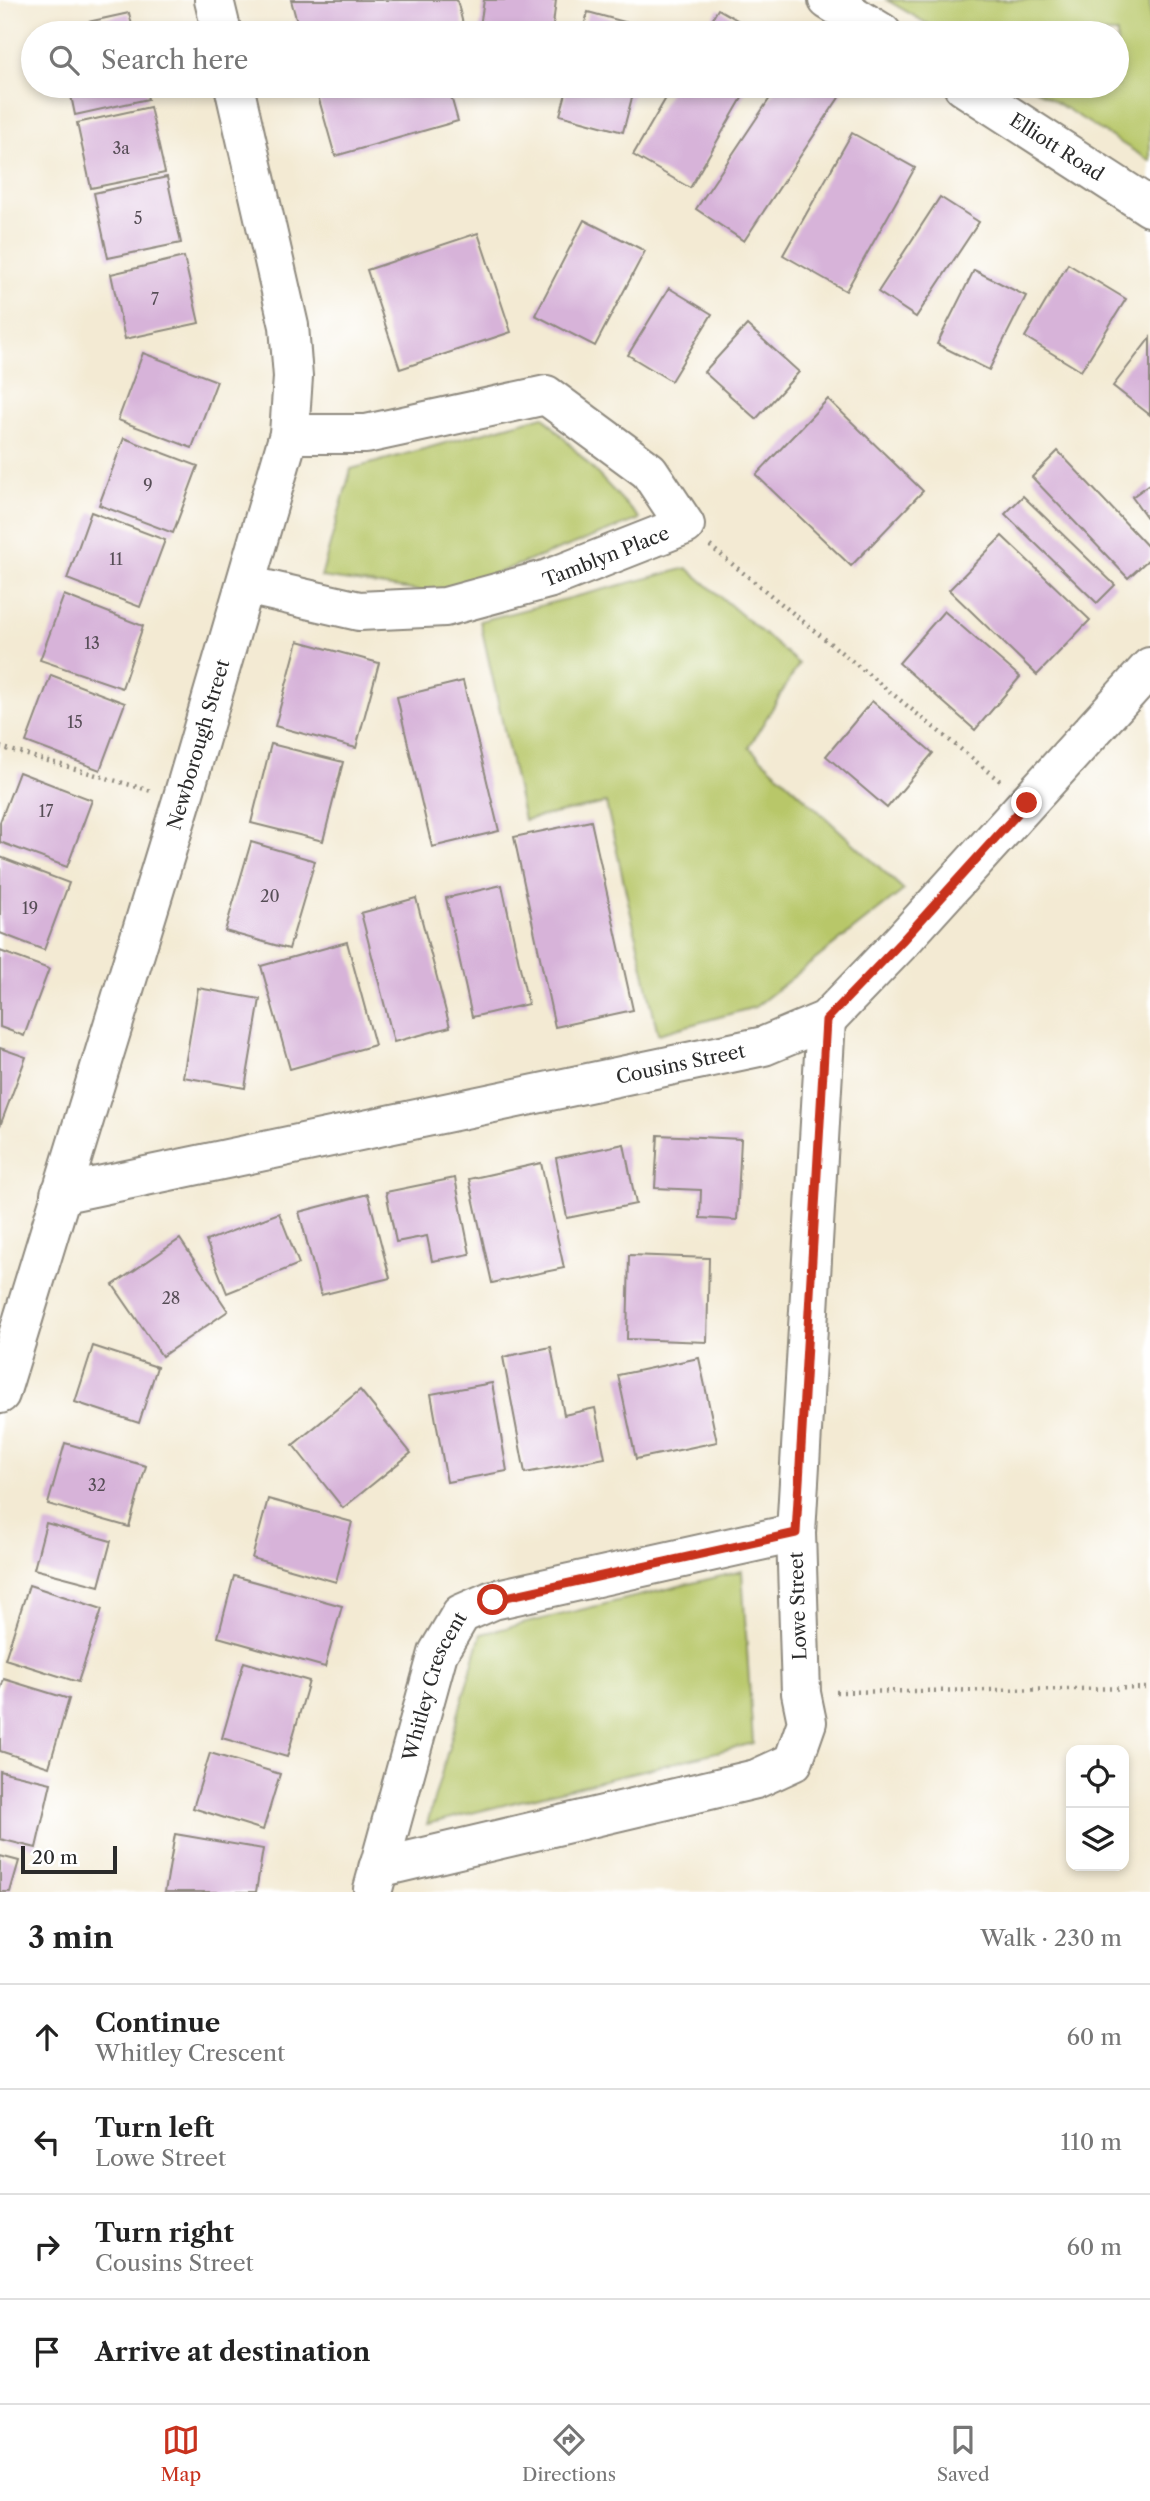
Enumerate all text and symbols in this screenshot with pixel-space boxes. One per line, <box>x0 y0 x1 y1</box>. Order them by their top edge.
search box <box>21 21 1129 98</box>
icon: search <box>45 41 83 79</box>
text: Search here <box>101 44 248 76</box>
street label: Elliott Road <box>1006 108 1109 186</box>
house number: 3a <box>112 138 130 158</box>
house number: 5 <box>134 208 142 228</box>
house number: 7 <box>151 289 159 309</box>
house number: 9 <box>143 475 153 495</box>
street label: Tamblyn Place <box>540 521 672 591</box>
house number: 11 <box>109 549 123 569</box>
house number: 13 <box>84 633 100 653</box>
street label: Newborough Street <box>162 656 234 833</box>
house number: 15 <box>67 712 83 732</box>
route end <box>1011 787 1042 818</box>
house number: 17 <box>39 801 53 821</box>
house number: 20 <box>260 886 280 906</box>
house number: 19 <box>22 898 38 918</box>
street label: Cousins Street <box>614 1039 747 1088</box>
house number: 28 <box>162 1288 180 1308</box>
house number: 32 <box>88 1475 106 1495</box>
street label: Lowe Street <box>785 1551 811 1661</box>
route start <box>477 1584 508 1615</box>
street label: Whitley Crescent <box>397 1607 471 1764</box>
map controls <box>1066 1745 1129 1871</box>
button: locate <box>1066 1745 1129 1808</box>
button: layers <box>1066 1808 1129 1871</box>
scale bar <box>21 1843 117 1875</box>
text: 20 m <box>32 1846 78 1869</box>
text: 3 min <box>28 1919 114 1956</box>
text: Walk · 230 m <box>980 1924 1122 1952</box>
text: Continue <box>95 2007 220 2039</box>
icon: ahead <box>28 2018 66 2056</box>
text: 60 m <box>1066 2023 1122 2051</box>
text: Whitley Crescent <box>95 2039 285 2067</box>
text: Turn left <box>95 2112 214 2144</box>
icon: left <box>28 2123 66 2161</box>
text: 110 m <box>1061 2128 1122 2156</box>
text: Lowe Street <box>95 2144 226 2172</box>
text: Turn right <box>95 2217 234 2249</box>
icon: right <box>28 2228 66 2266</box>
text: 60 m <box>1066 2233 1122 2261</box>
text: Cousins Street <box>95 2249 254 2277</box>
icon: arrive <box>28 2333 66 2371</box>
text: Arrive at destination <box>95 2336 370 2368</box>
tab: Map <box>160 2421 201 2486</box>
tab: Directions <box>522 2421 616 2486</box>
tab: Saved <box>937 2421 990 2486</box>

